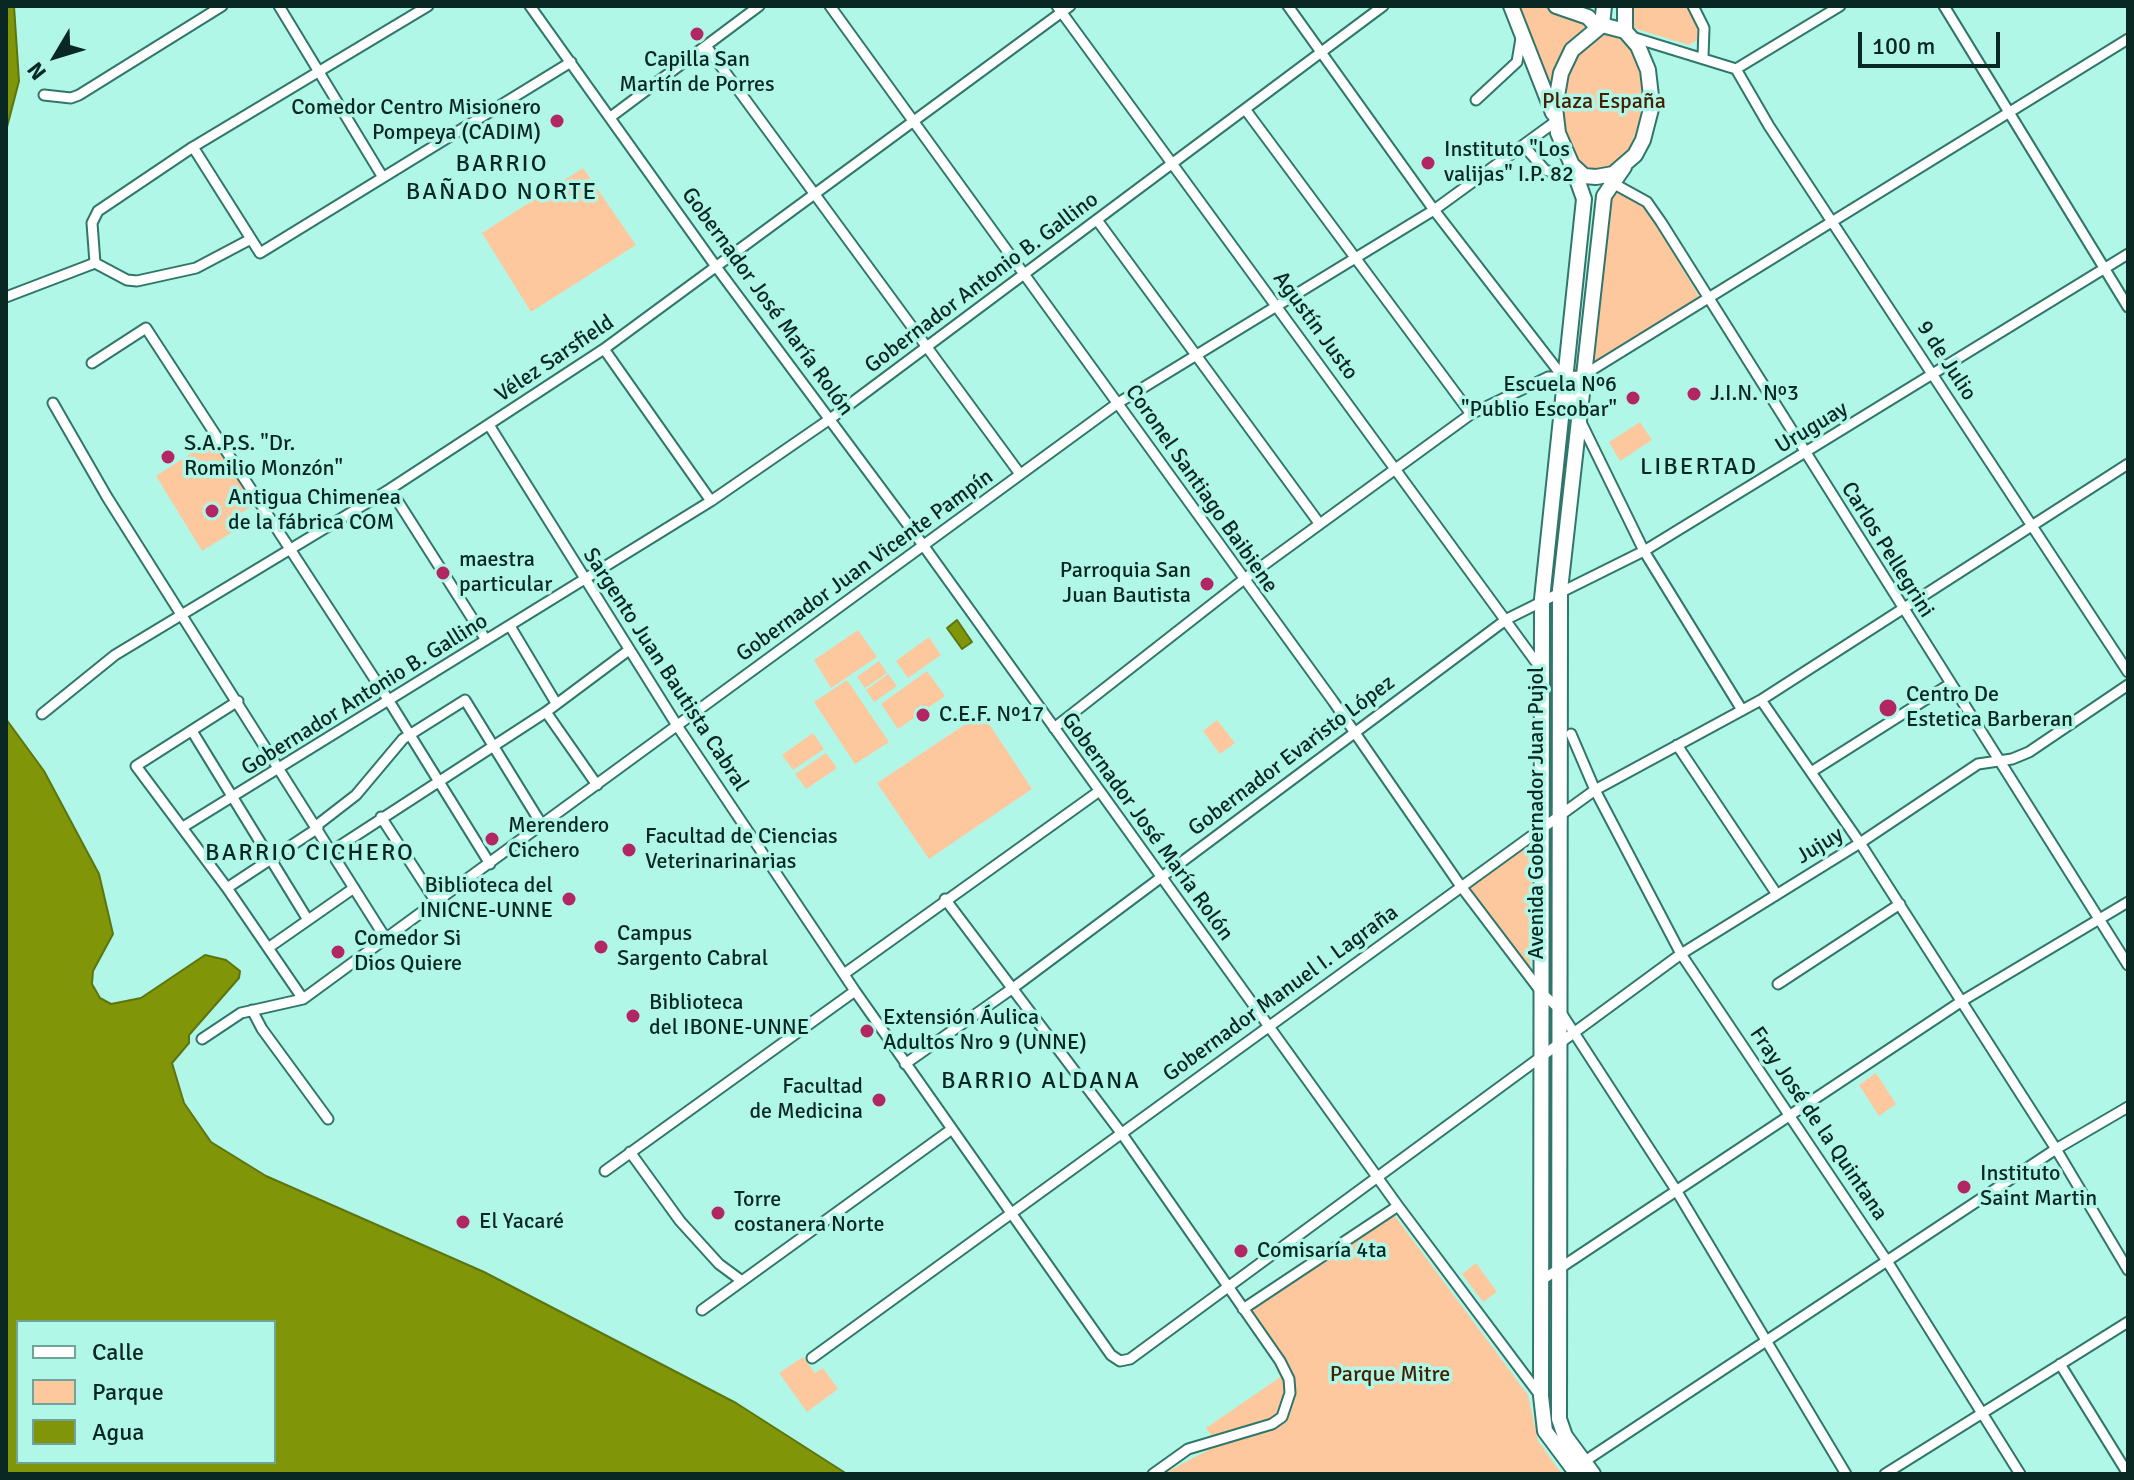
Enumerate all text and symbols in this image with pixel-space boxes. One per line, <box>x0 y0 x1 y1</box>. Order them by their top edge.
north arrow <box>16 16 96 96</box>
scale bar <box>1862 16 2004 66</box>
marker: Capilla San Martín de Porres <box>688 25 706 43</box>
text: 100 m <box>1872 31 1935 61</box>
place label: Capilla San Martín de Porres <box>619 47 775 98</box>
text: N <box>21 57 52 85</box>
park label: Plaza España <box>1542 89 1666 115</box>
place label: Comedor Centro Misionero Pompeya (CADIM) <box>291 95 541 146</box>
marker: Comedor Centro Misionero Pompeya (CADIM) <box>548 112 566 130</box>
place label: Instituto "Los valijas" I.P. 82 <box>1444 137 1574 188</box>
district label: BARRIO BAÑADO NORTE <box>406 151 598 207</box>
marker: Instituto "Los valijas" I.P. 82 <box>1419 154 1437 172</box>
street label: Gobernador José María Rolón <box>675 183 859 421</box>
street label: Gobernador Antonio B. Gallino <box>860 187 1104 379</box>
street label: Agustín Justo <box>1267 267 1363 385</box>
street label: Vélez Sarsfield <box>491 310 619 408</box>
street label: 9 de Julio <box>1910 316 1982 406</box>
place label: Escuela Nº6 "Publio Escobar" <box>1461 372 1617 424</box>
street label: Coronel Santiago Baibiene <box>1119 380 1283 598</box>
place label: J.I.N. Nº3 <box>1710 381 1799 407</box>
marker: J.I.N. Nº3 <box>1685 385 1703 403</box>
marker: Escuela Nº6 "Publio Escobar" <box>1624 389 1642 407</box>
street label: Uruguay <box>1771 396 1853 460</box>
place label: S.A.P.S. "Dr. Romilio Monzón" <box>184 431 343 482</box>
marker: S.A.P.S. "Dr. Romilio Monzón" <box>159 448 177 466</box>
district label: LIBERTAD <box>1640 454 1758 482</box>
street label: Gobernador Juan Vicente Pampín <box>732 464 998 668</box>
street label: Carlos Pellegrini <box>1835 477 1939 623</box>
place label: Antigua Chimenea de la fábrica COM <box>228 485 401 536</box>
marker: Antigua Chimenea de la fábrica COM <box>203 502 221 520</box>
street label: Sargento Juan Bautista Cabral <box>576 543 754 797</box>
place label: maestra particular <box>459 547 552 598</box>
place label: Parroquia San Juan Bautista <box>1060 558 1191 610</box>
marker: maestra particular <box>434 564 452 582</box>
marker: Parroquia San Juan Bautista <box>1198 575 1216 593</box>
street label: Gobernador Antonio B. Gallino <box>237 608 493 782</box>
street label: Avenida Gobernador Juan Pujol <box>1524 667 1550 959</box>
street label: Gobernador Evaristo López <box>1184 670 1400 842</box>
place label: Centro De Estetica Barberan <box>1906 682 2073 734</box>
marker: Centro De Estetica Barberan <box>1877 697 1899 719</box>
place label: C.E.F. Nº17 <box>939 702 1044 728</box>
marker: C.E.F. Nº17 <box>914 706 932 724</box>
street label: Gobernador José María Rolón <box>1055 708 1239 946</box>
place label: Merendero Cichero <box>508 813 609 864</box>
street label: Jujuy <box>1792 822 1848 870</box>
place label: Facultad de Ciencias Veterinarinarias <box>645 824 838 876</box>
marker: Merendero Cichero <box>483 830 501 848</box>
district label: BARRIO CICHERO <box>205 840 415 868</box>
marker: Facultad de Ciencias Veterinarinarias <box>620 841 638 859</box>
place label: Biblioteca del INICNE-UNNE <box>420 873 553 924</box>
marker: Biblioteca del INICNE-UNNE <box>560 890 578 908</box>
street label: Gobernador Manuel I. Lagraña <box>1158 900 1404 1088</box>
place label: Campus Sargento Cabral <box>617 921 768 972</box>
place label: Comedor Si Dios Quiere <box>354 926 462 978</box>
marker: Campus Sargento Cabral <box>592 938 610 956</box>
marker: Comedor Si Dios Quiere <box>329 943 347 961</box>
place label: Biblioteca del IBONE-UNNE <box>649 990 809 1042</box>
place label: Extensión Áulica Adultos Nro 9 (UNNE) <box>883 1005 1087 1056</box>
marker: Biblioteca del IBONE-UNNE <box>624 1007 642 1025</box>
marker: Extensión Áulica Adultos Nro 9 (UNNE) <box>858 1022 876 1040</box>
street label: Fray José de la Quintana <box>1743 1022 1893 1226</box>
district label: BARRIO ALDANA <box>941 1068 1141 1096</box>
place label: Facultad de Medicina <box>749 1074 863 1126</box>
marker: Facultad de Medicina <box>870 1091 888 1109</box>
place label: Instituto Saint Martin <box>1980 1161 2097 1212</box>
marker: Instituto Saint Martin <box>1955 1178 1973 1196</box>
place label: Torre costanera Norte <box>734 1187 885 1238</box>
marker: Torre costanera Norte <box>709 1204 727 1222</box>
place label: El Yacaré <box>479 1209 564 1235</box>
marker: El Yacaré <box>454 1213 472 1231</box>
place label: Comisaría 4ta <box>1257 1238 1387 1264</box>
marker: Comisaría 4ta <box>1232 1242 1250 1260</box>
legend <box>16 1320 276 1464</box>
text: Calle <box>92 1337 144 1367</box>
park label: Parque Mitre <box>1330 1362 1450 1388</box>
text: Parque <box>92 1377 164 1407</box>
text: Agua <box>92 1417 144 1447</box>

